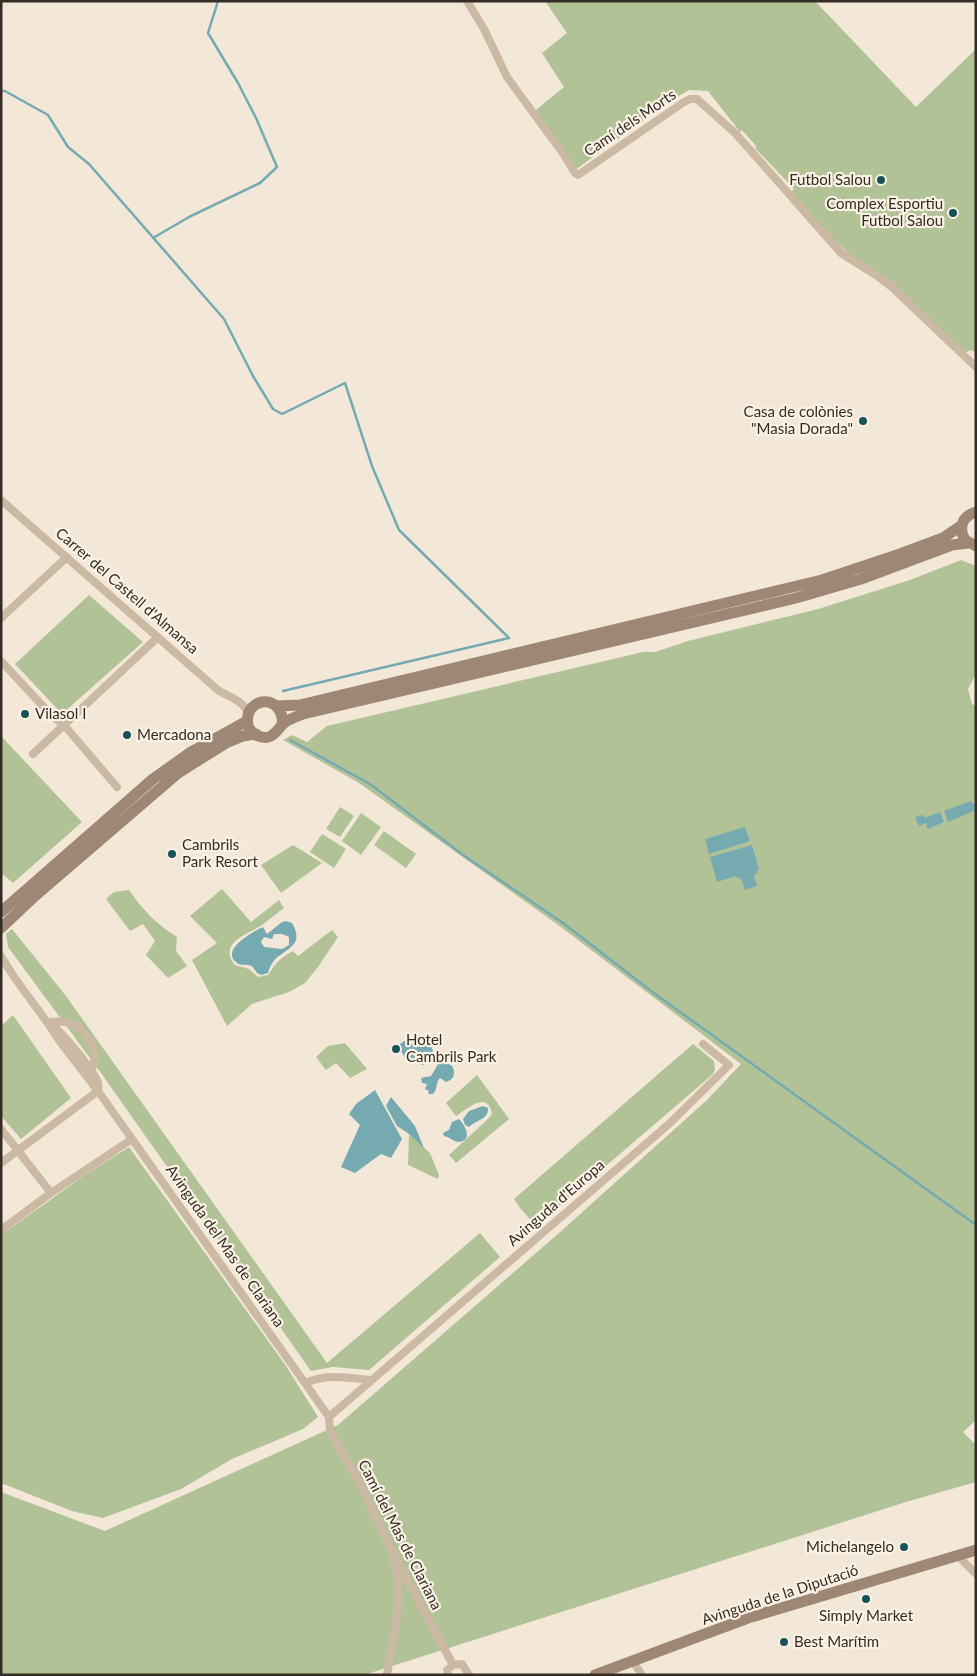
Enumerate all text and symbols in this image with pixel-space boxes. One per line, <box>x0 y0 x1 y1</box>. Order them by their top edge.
street label: Camí dels Morts <box>580 85 679 160</box>
place label: Futbol Salou <box>789 170 871 188</box>
marker: Futbol Salou <box>875 174 887 186</box>
place label: Complex Esportiu Futbol Salou <box>826 194 943 229</box>
marker: Complex Esportiu Futbol Salou <box>947 207 959 219</box>
place label: Casa de colònies "Masia Dorada" <box>744 402 853 437</box>
marker: Casa de colònies "Masia Dorada" <box>857 415 869 427</box>
street label: Carrer del Castell d'Almansa <box>53 523 203 657</box>
place label: Vilasol I <box>35 704 86 722</box>
marker: Vilasol I <box>19 708 31 720</box>
place label: Mercadona <box>137 725 211 743</box>
marker: Mercadona <box>121 729 133 741</box>
place label: Cambrils Park Resort <box>182 835 258 870</box>
marker: Cambrils Park Resort <box>166 848 178 860</box>
place label: Hotel Cambrils Park <box>406 1030 497 1065</box>
marker: Hotel Cambrils Park <box>390 1043 402 1055</box>
street label: Avinguda d'Europa <box>503 1155 608 1249</box>
street label: Avinguda del Mas de Clariana <box>163 1161 289 1330</box>
street label: Camí del Mas de Clariana <box>355 1457 447 1613</box>
place label: Michelangelo <box>806 1537 894 1555</box>
marker: Michelangelo <box>898 1541 910 1553</box>
street label: Avinguda de la Diputació <box>699 1560 860 1628</box>
marker: Simply Market <box>860 1593 872 1605</box>
place label: Simply Market <box>819 1606 914 1624</box>
place label: Best Marítim <box>794 1632 879 1650</box>
marker: Best Marítim <box>778 1636 790 1648</box>

